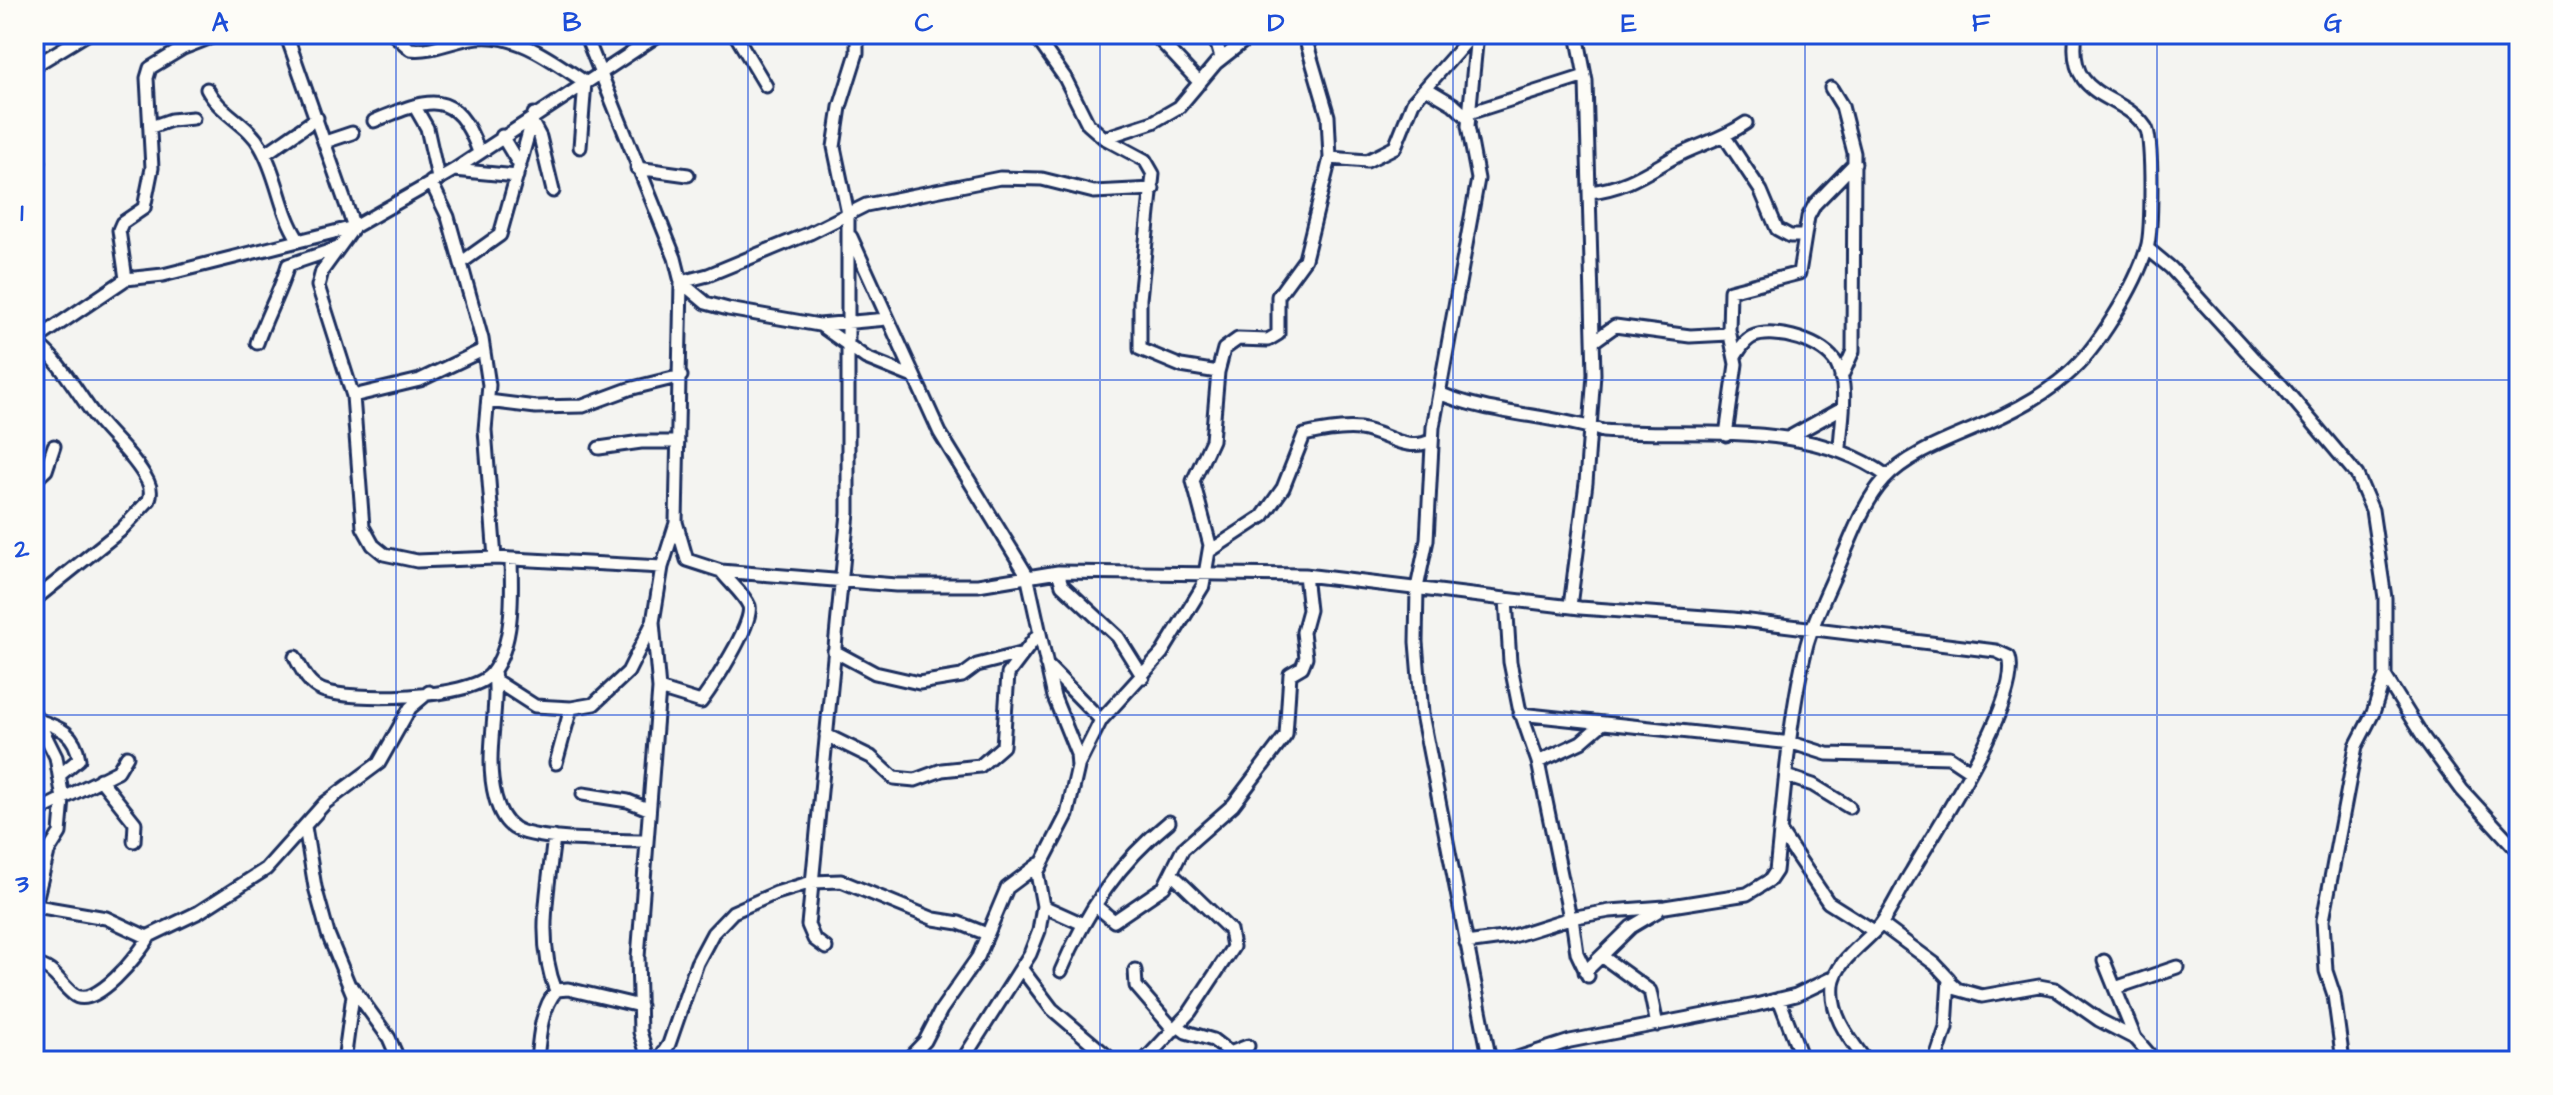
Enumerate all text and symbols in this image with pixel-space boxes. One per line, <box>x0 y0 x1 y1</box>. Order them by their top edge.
text: A <box>212 5 229 41</box>
text: B <box>563 5 582 41</box>
text: C <box>915 5 934 41</box>
text: D <box>1268 5 1285 41</box>
text: E <box>1621 5 1637 41</box>
text: F <box>1972 5 1991 41</box>
text: G <box>2324 5 2342 41</box>
text: 1 <box>20 195 24 231</box>
text: 2 <box>14 531 30 567</box>
text: 3 <box>14 866 29 902</box>

